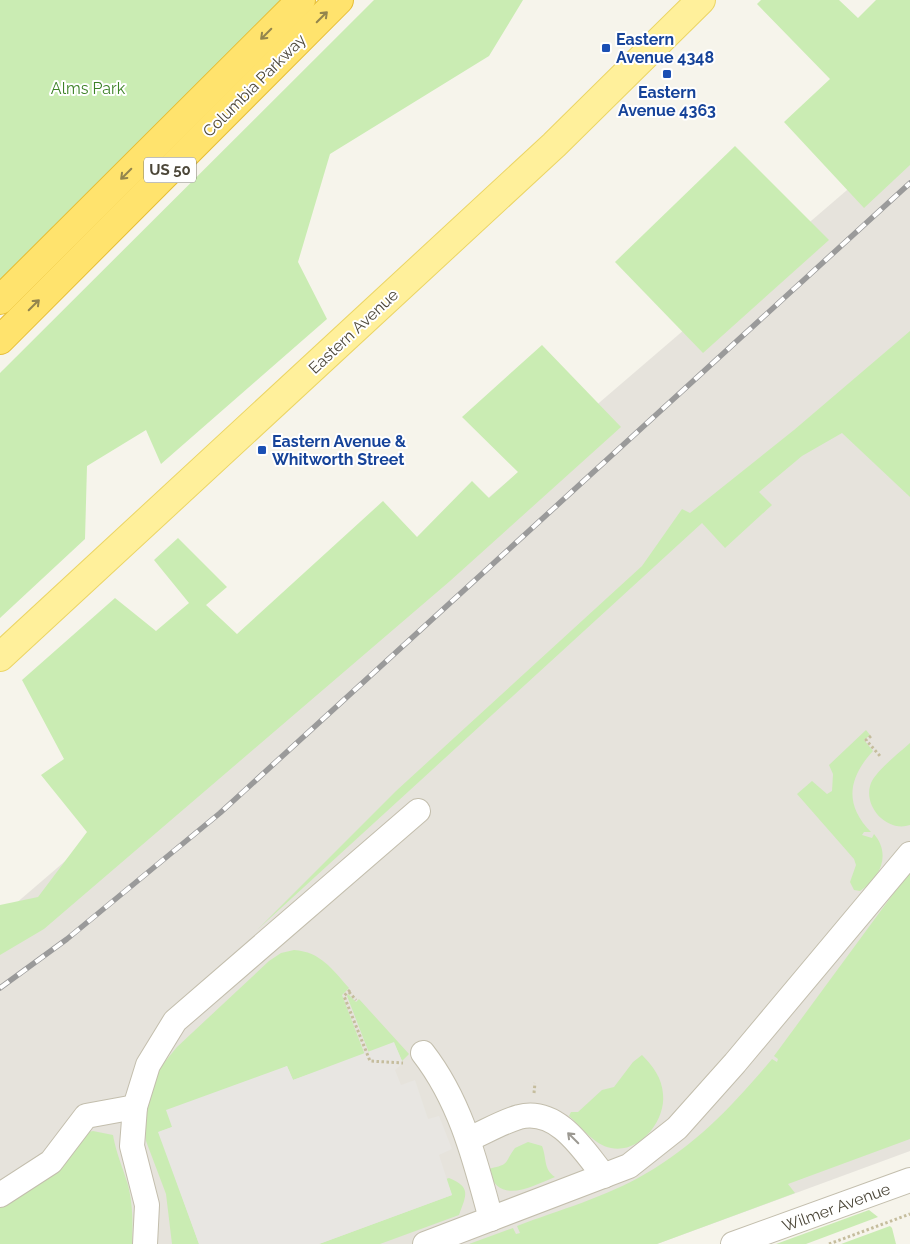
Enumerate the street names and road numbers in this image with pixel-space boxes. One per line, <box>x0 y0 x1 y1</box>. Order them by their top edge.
street label: Columbia Parkway <box>199 30 310 141</box>
road number: US 50 <box>144 158 196 182</box>
street label: Eastern Avenue <box>305 285 402 378</box>
street label: Wilmer Avenue <box>780 1179 893 1236</box>

